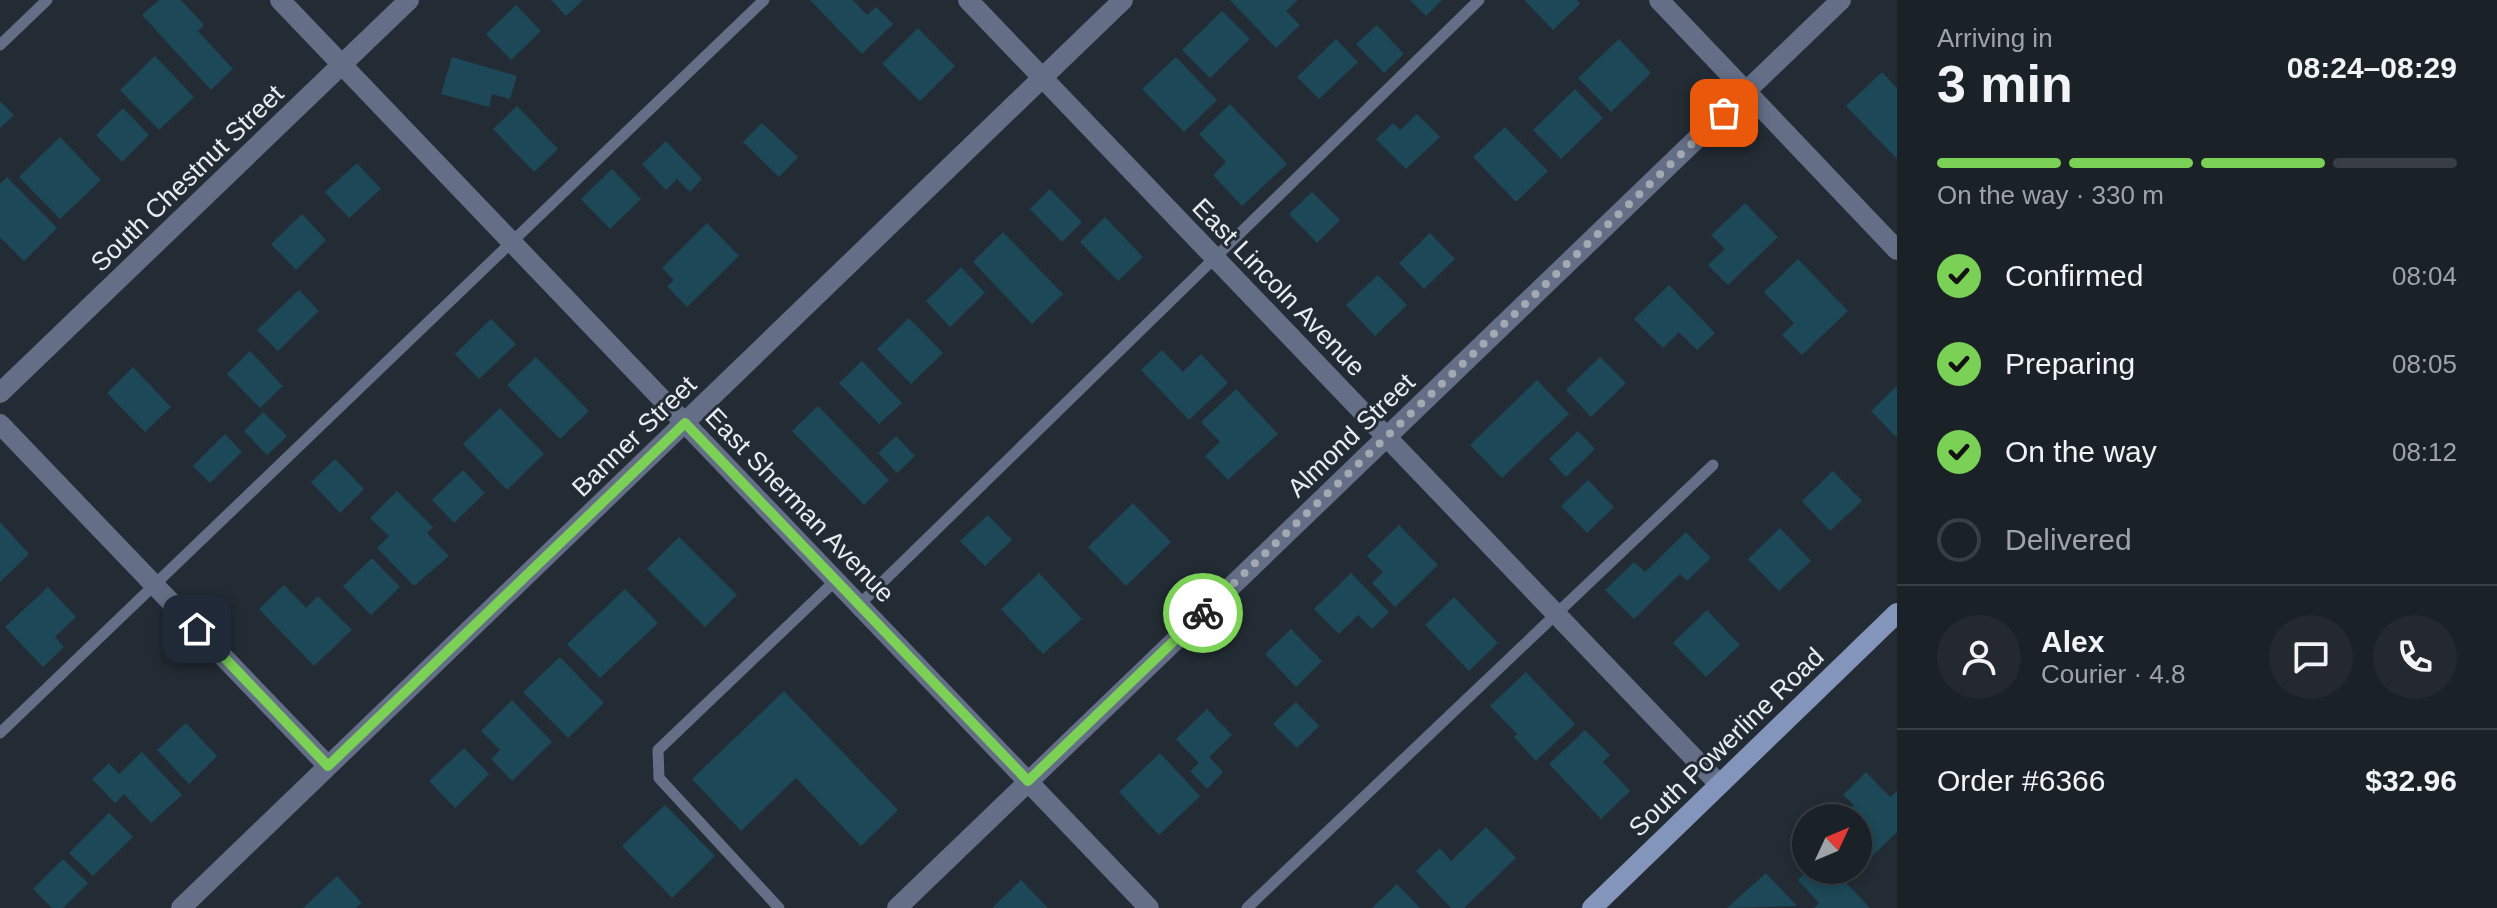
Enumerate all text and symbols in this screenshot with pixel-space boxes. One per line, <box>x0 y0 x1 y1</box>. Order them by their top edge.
text: Arriving in <box>1937 23 2053 53</box>
text: 08:24–08:29 <box>2287 51 2457 84</box>
text: 3 min <box>1937 55 2073 113</box>
street label: South Chestnut Street <box>85 78 290 278</box>
pin <box>1690 79 1758 147</box>
icon: bag <box>1702 91 1746 135</box>
text: On the way · 330 m <box>1937 180 2164 210</box>
street label: East Lincoln Avenue <box>1187 192 1371 382</box>
icon: check <box>1937 254 1981 298</box>
text: Confirmed <box>2005 259 2143 292</box>
text: 08:04 <box>2392 261 2457 291</box>
icon: check <box>1937 342 1981 386</box>
text: Preparing <box>2005 347 2135 380</box>
text: 08:05 <box>2392 349 2457 379</box>
street label: Almond Street <box>1281 366 1421 503</box>
street label: Banner Street <box>566 369 703 503</box>
street label: East Sherman Avenue <box>700 402 900 608</box>
icon: check <box>1937 430 1981 474</box>
text: On the way <box>2005 435 2157 468</box>
text: 08:12 <box>2392 437 2457 467</box>
text: Delivered <box>2005 523 2132 556</box>
courier <box>1163 573 1243 653</box>
icon: bike <box>1181 591 1225 635</box>
pin <box>163 595 231 663</box>
icon: home <box>175 607 219 651</box>
button: person <box>1937 615 2021 699</box>
button: chat <box>2269 615 2353 699</box>
button: phone <box>2373 615 2457 699</box>
text: Alex <box>2041 625 2104 658</box>
street label: South Powerline Road <box>1623 641 1829 843</box>
text: Courier · 4.8 <box>2041 659 2186 689</box>
text: Order #6366 <box>1937 764 2105 797</box>
text: $32.96 <box>2365 764 2457 797</box>
north arrow <box>1792 804 1872 884</box>
map controls <box>1792 804 1872 884</box>

